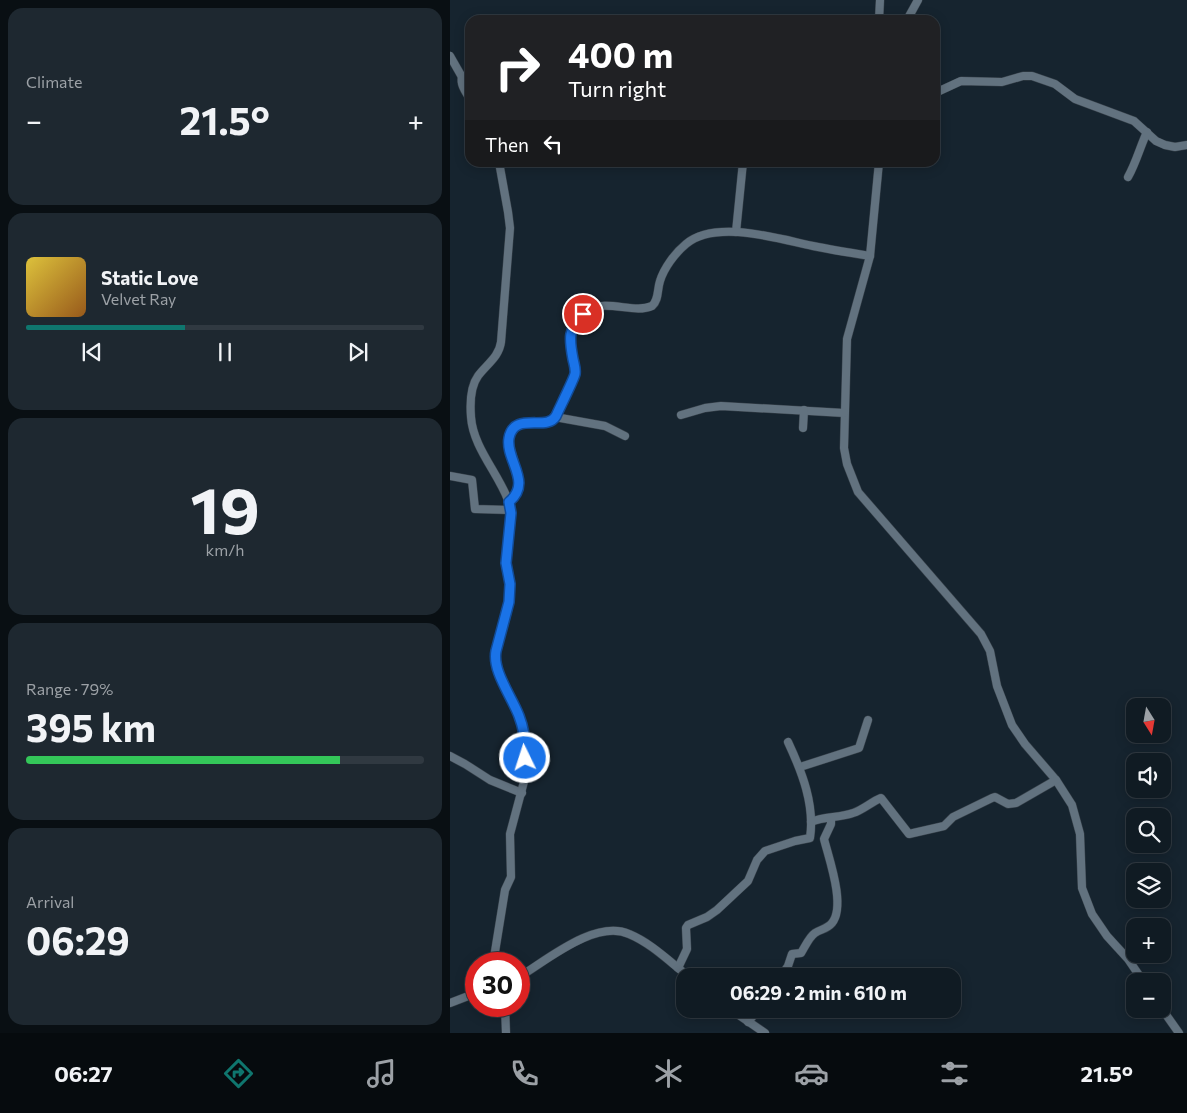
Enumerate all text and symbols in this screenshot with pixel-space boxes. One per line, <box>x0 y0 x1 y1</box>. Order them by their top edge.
text: 400 m <box>568 32 673 75</box>
icon: right <box>485 35 550 100</box>
text: Climate <box>26 72 82 91</box>
text: Turn right <box>568 75 666 102</box>
text: 21.5° <box>180 96 270 143</box>
text: − <box>26 103 42 137</box>
text: + <box>408 103 424 137</box>
icon: left <box>539 130 567 158</box>
text: Then <box>485 133 529 156</box>
text: Static Love <box>101 266 198 289</box>
text: Velvet Ray <box>101 289 176 308</box>
pin <box>562 293 604 335</box>
icon: arrive <box>569 300 597 328</box>
icon: previous <box>78 338 106 366</box>
icon: pause <box>211 338 239 366</box>
icon: next <box>344 338 372 366</box>
text: 19 <box>190 468 260 547</box>
text: km/h <box>206 540 244 559</box>
text: Range · 79% <box>26 679 113 698</box>
north arrow <box>1126 698 1171 742</box>
map controls <box>1126 698 1171 1018</box>
text: 395 km <box>26 703 156 750</box>
position arrow <box>498 731 550 783</box>
button: sound <box>1126 753 1171 798</box>
button: search <box>1126 808 1171 853</box>
button: layers <box>1126 863 1171 908</box>
text: Arrival <box>26 892 74 911</box>
text: 06:29 <box>26 916 130 963</box>
button: + <box>1126 918 1171 963</box>
speed limit sign: 30 <box>465 952 530 1017</box>
button: − <box>1126 973 1171 1018</box>
text: 06:29 · 2 min · 610 m <box>730 981 907 1004</box>
icon: directions <box>221 1056 256 1091</box>
icon: music <box>364 1056 399 1091</box>
icon: phone <box>507 1056 542 1091</box>
icon: climate <box>651 1056 686 1091</box>
icon: car <box>794 1056 829 1091</box>
icon: filters <box>937 1056 972 1091</box>
text: 06:27 <box>54 1060 113 1087</box>
text: 21.5° <box>1081 1060 1133 1087</box>

